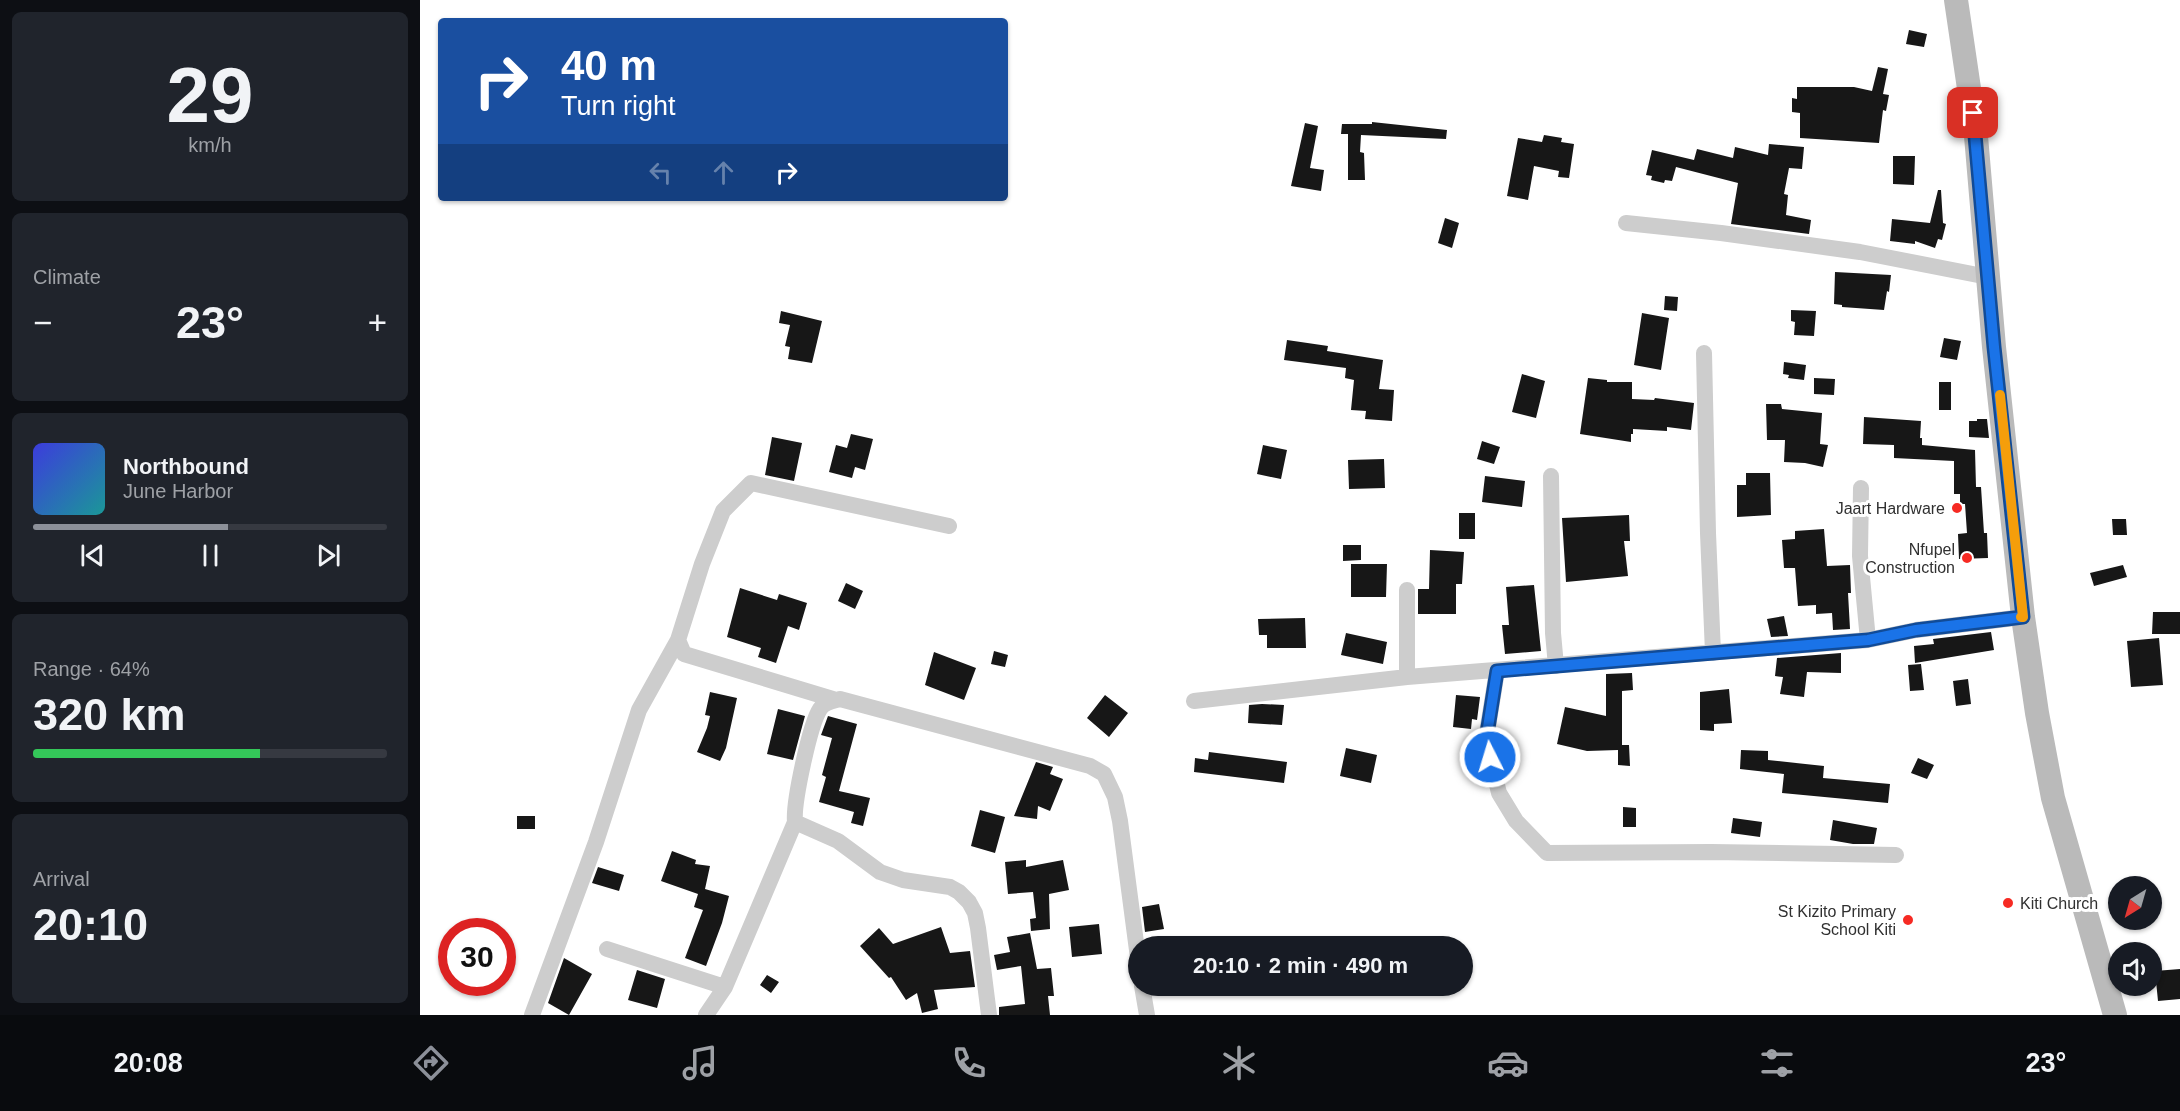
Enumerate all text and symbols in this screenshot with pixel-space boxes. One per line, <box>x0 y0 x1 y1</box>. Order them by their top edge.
icon: right <box>462 42 540 120</box>
text: 40 m <box>561 42 657 89</box>
text: 29 <box>167 51 253 139</box>
pin <box>1947 87 1998 138</box>
text: Turn right <box>561 91 676 121</box>
icon: arrive <box>1956 96 1989 129</box>
text: km/h <box>188 134 232 156</box>
icon: left <box>644 156 677 189</box>
icon: ahead <box>707 156 740 189</box>
icon: right <box>770 156 803 189</box>
text: Climate <box>33 266 101 288</box>
text: 23° <box>176 297 244 348</box>
text: − <box>33 304 52 341</box>
text: + <box>368 304 387 341</box>
text: Northbound <box>123 454 249 479</box>
text: June Harbor <box>123 480 233 502</box>
place label: Jaart Hardware <box>1836 500 1945 517</box>
marker: Jaart Hardware <box>1950 501 1964 515</box>
icon: previous <box>76 539 109 572</box>
icon: pause <box>194 539 227 572</box>
icon: next <box>312 539 345 572</box>
place label: Nfupel Construction <box>1865 541 1955 576</box>
marker: Nfupel Construction <box>1960 551 1974 565</box>
text: Range · 64% <box>33 658 150 680</box>
text: 320 km <box>33 689 186 740</box>
position arrow <box>1458 725 1522 789</box>
text: Arrival <box>33 868 90 890</box>
north arrow <box>2108 876 2162 930</box>
map controls <box>2108 876 2162 996</box>
place label: Kiti Church <box>2020 895 2098 912</box>
marker: Kiti Church <box>2001 896 2015 910</box>
text: 20:10 <box>33 899 148 950</box>
place label: St Kizito Primary School Kiti <box>1778 903 1896 938</box>
marker: St Kizito Primary School Kiti <box>1901 913 1915 927</box>
speed limit sign: 30 <box>438 918 516 996</box>
button: sound <box>2108 942 2162 996</box>
text: 20:10 · 2 min · 490 m <box>1193 953 1408 978</box>
icon: directions <box>410 1042 452 1084</box>
icon: music <box>679 1042 721 1084</box>
icon: phone <box>948 1042 990 1084</box>
icon: climate <box>1218 1042 1260 1084</box>
icon: car <box>1487 1042 1529 1084</box>
icon: filters <box>1756 1042 1798 1084</box>
text: 20:08 <box>114 1048 183 1078</box>
text: 23° <box>2025 1048 2066 1078</box>

